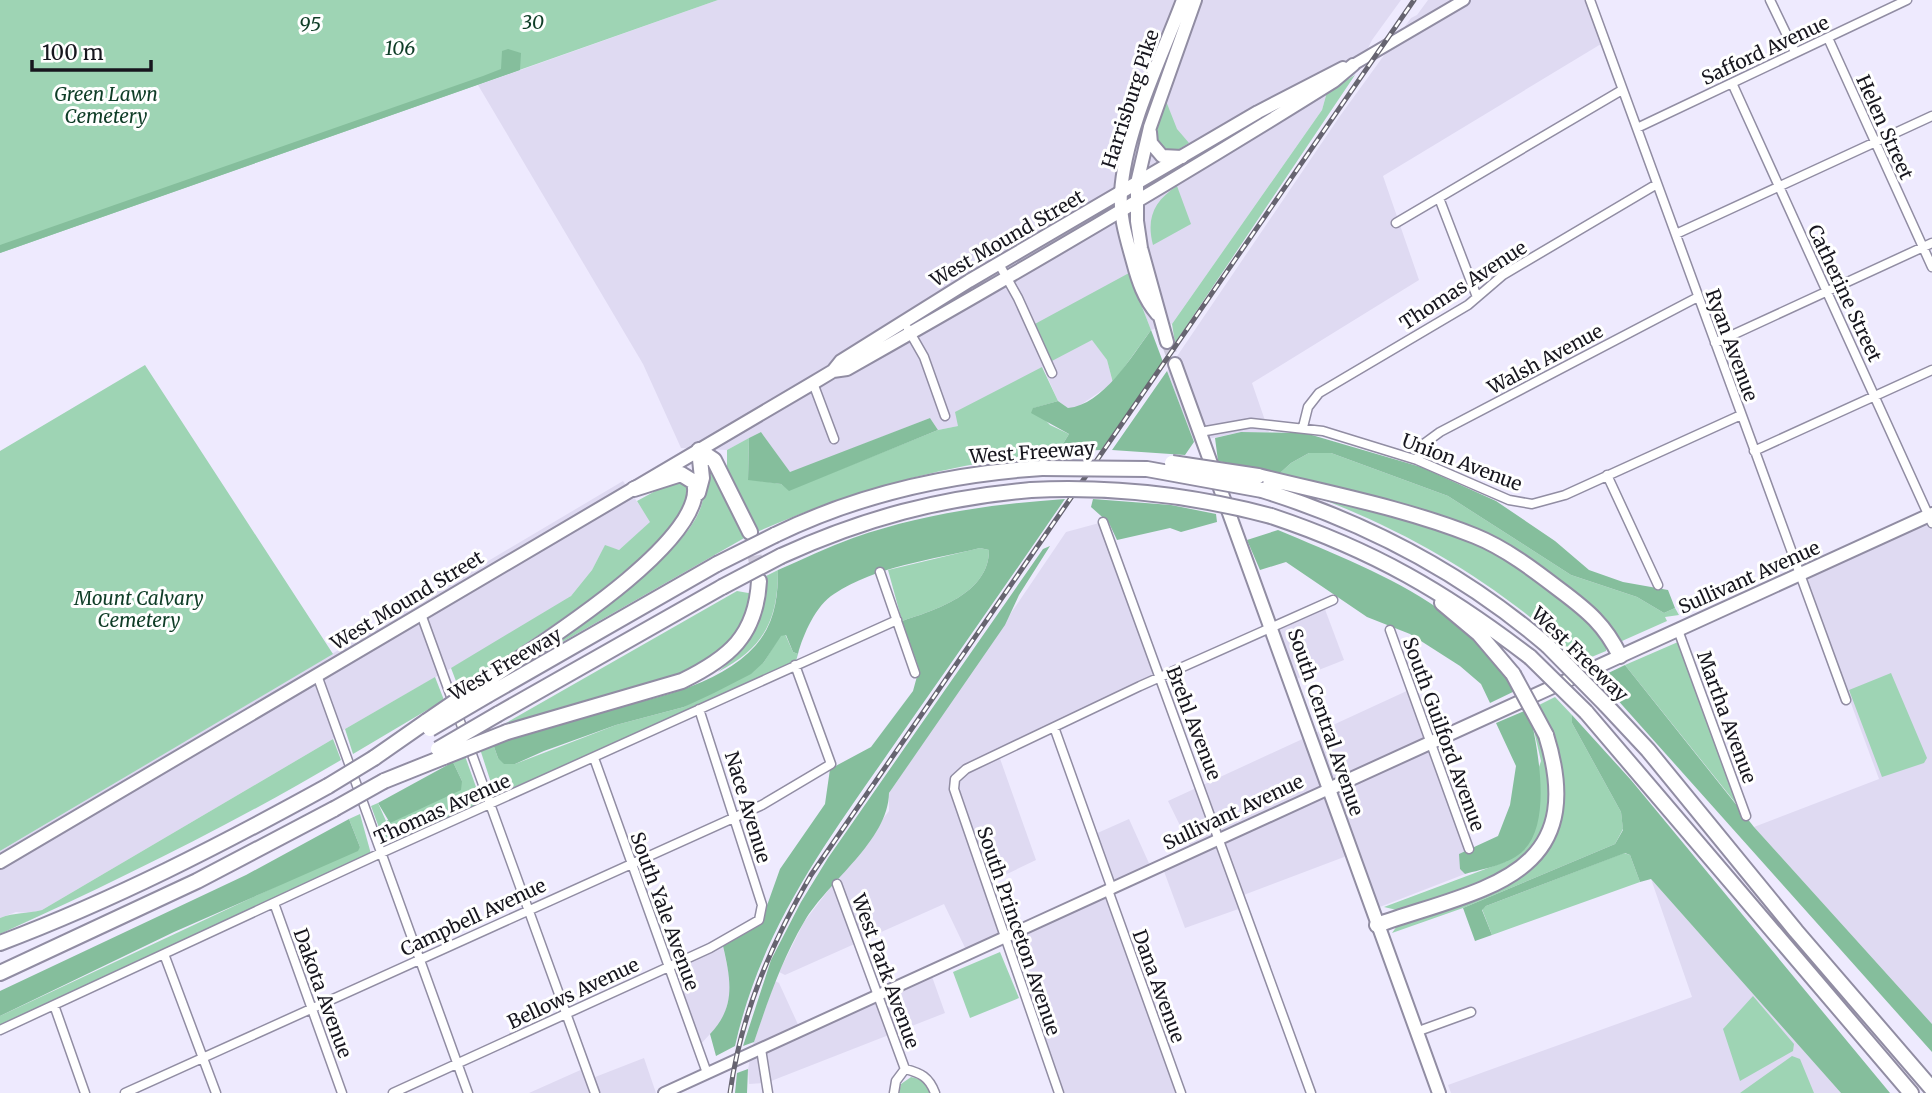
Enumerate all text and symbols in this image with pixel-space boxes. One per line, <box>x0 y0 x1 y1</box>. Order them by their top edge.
park label: 30 <box>522 10 544 34</box>
street label: Safford Avenue <box>1698 10 1833 90</box>
park label: 95 <box>299 12 321 36</box>
street label: Harrisburg Pike <box>1096 26 1164 172</box>
scale bar <box>32 28 150 72</box>
park label: 106 <box>385 36 415 60</box>
text: 100 m <box>42 39 104 66</box>
street label: Helen Street <box>1851 71 1919 184</box>
park label: Green Lawn Cemetery <box>54 82 158 128</box>
street label: West Mound Street <box>925 184 1089 292</box>
street label: Catherine Street <box>1803 221 1887 366</box>
street label: Thomas Avenue <box>1395 235 1531 335</box>
street label: Ryan Avenue <box>1701 286 1763 404</box>
street label: Walsh Avenue <box>1482 319 1607 400</box>
street label: Union Avenue <box>1398 428 1526 496</box>
street label: West Freeway <box>967 436 1096 468</box>
street label: Sullivant Avenue <box>1675 535 1824 619</box>
street label: West Mound Street <box>325 545 488 656</box>
park label: Mount Calvary Cemetery <box>73 586 204 632</box>
street label: West Freeway <box>1526 601 1634 706</box>
street label: West Freeway <box>444 622 565 706</box>
street label: South Central Avenue <box>1283 625 1369 819</box>
street label: South Guilford Avenue <box>1398 634 1490 834</box>
street label: Martha Avenue <box>1692 648 1762 786</box>
street label: Brehl Avenue <box>1161 663 1227 783</box>
street label: Nace Avenue <box>720 748 776 866</box>
street label: Thomas Avenue <box>370 768 514 850</box>
street label: Sullivant Avenue <box>1159 769 1307 855</box>
street label: South Princeton Avenue <box>972 823 1066 1039</box>
street label: South Yale Avenue <box>625 828 705 994</box>
street label: Campbell Avenue <box>396 873 550 961</box>
street label: West Park Avenue <box>847 889 925 1052</box>
street label: Dakota Avenue <box>288 925 358 1061</box>
street label: Dana Avenue <box>1127 926 1191 1046</box>
street label: Bellows Avenue <box>503 952 643 1034</box>

